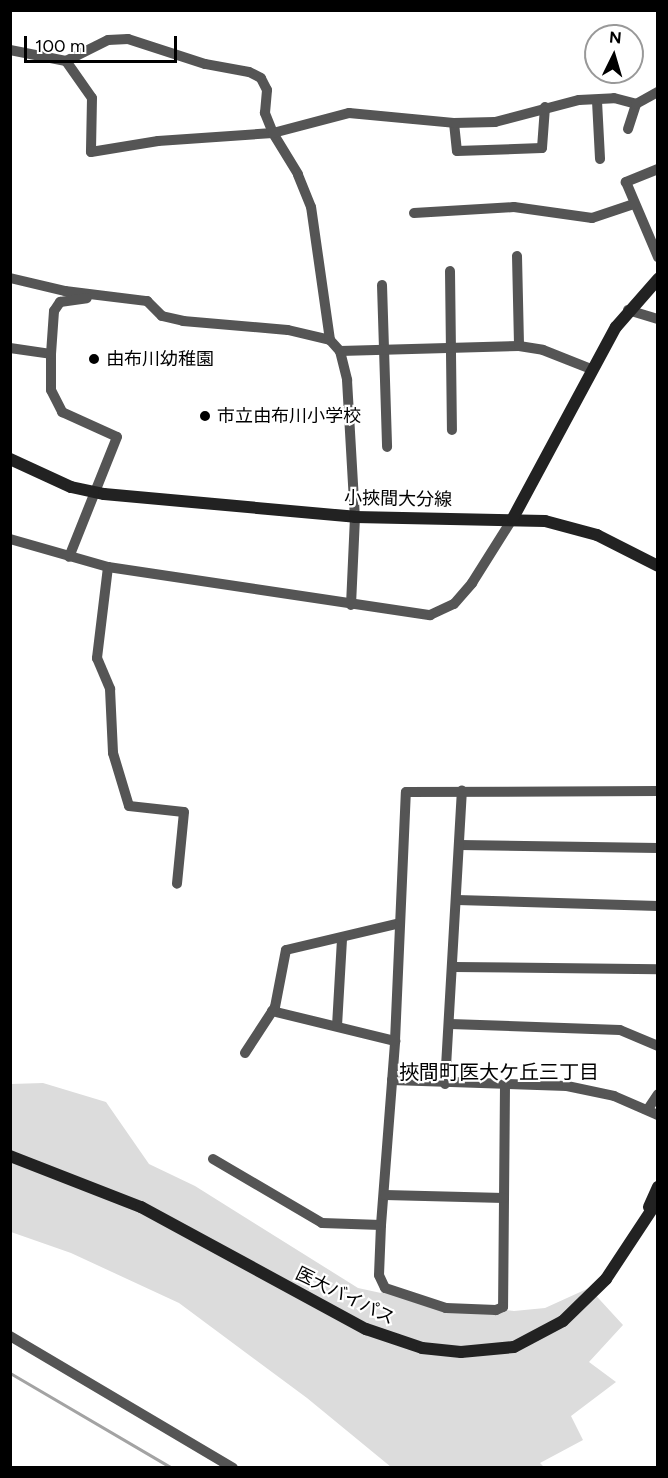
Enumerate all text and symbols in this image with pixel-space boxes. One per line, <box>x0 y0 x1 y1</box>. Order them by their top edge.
scale bar <box>27 24 180 62</box>
north arrow <box>584 24 644 84</box>
text: N <box>608 28 622 48</box>
text: 100 m <box>35 35 85 57</box>
place label: 由布川幼稚園 <box>106 348 214 370</box>
marker: 由布川幼稚園 <box>87 352 101 366</box>
place label: 市立由布川小学校 <box>217 405 361 427</box>
marker: 市立由布川小学校 <box>198 409 212 423</box>
street label: 小挾間大分線 <box>344 487 452 511</box>
district label: 挾間町医大ケ丘三丁目 <box>399 1060 599 1084</box>
street label: 医大バイパス <box>292 1263 398 1329</box>

